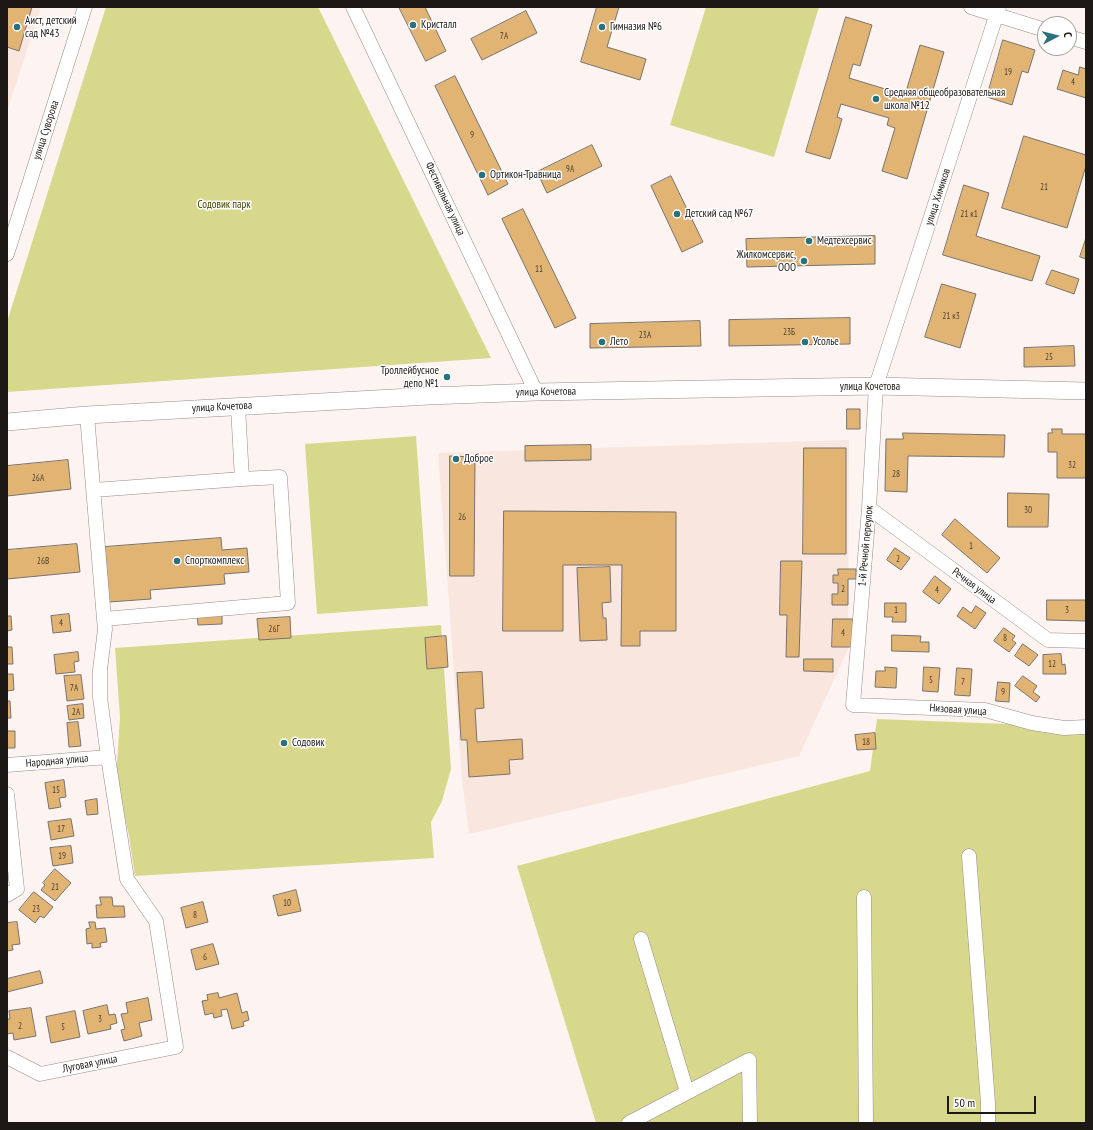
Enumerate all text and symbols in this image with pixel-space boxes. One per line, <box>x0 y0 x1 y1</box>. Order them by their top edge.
place label: Аист, детский сад №43 <box>25 14 77 40</box>
north arrow <box>1037 16 1077 56</box>
place label: Кристалл <box>421 18 457 32</box>
marker: Кристалл <box>408 20 418 30</box>
place label: Гимназия №6 <box>610 20 662 34</box>
marker: Аист, детский сад №43 <box>12 22 22 32</box>
marker: Гимназия №6 <box>597 22 607 32</box>
house number: 7А <box>500 31 508 41</box>
text: С <box>1061 31 1075 38</box>
house number: 19 <box>1004 67 1012 77</box>
house number: 4 <box>1071 77 1075 87</box>
place label: Средняя общеобразовательная школа №12 <box>884 86 1005 112</box>
marker: Средняя общеобразовательная школа №12 <box>871 94 881 104</box>
street label: улица Суворова <box>30 99 62 161</box>
house number: 9 <box>470 130 474 140</box>
street label: Фестивальная улица <box>422 160 468 238</box>
house number: 9А <box>566 164 574 174</box>
street label: улица Химиков <box>923 167 953 227</box>
place label: Ортикон-Травница <box>490 168 561 182</box>
marker: Ортикон-Травница <box>477 170 487 180</box>
house number: 21 <box>1040 182 1048 192</box>
park label: Содовик парк <box>197 198 251 212</box>
place label: Детский сад №67 <box>685 207 753 221</box>
marker: Детский сад №67 <box>672 209 682 219</box>
house number: 21 к1 <box>960 209 978 219</box>
place label: Медтехсервис <box>817 234 872 248</box>
marker: Медтехсервис <box>804 236 814 246</box>
place label: Жилкомсервис, ООО <box>737 248 796 274</box>
marker: Жилкомсервис, ООО <box>799 256 809 266</box>
house number: 11 <box>535 264 543 274</box>
house number: 21 к3 <box>942 311 960 321</box>
house number: 23Б <box>783 327 795 337</box>
house number: 23А <box>639 330 651 340</box>
place label: Лето <box>610 335 628 349</box>
place label: Усолье <box>813 335 839 349</box>
marker: Лето <box>597 337 607 347</box>
marker: Усолье <box>800 337 810 347</box>
house number: 25 <box>1045 352 1053 362</box>
place label: Троллейбусное депо №1 <box>381 364 439 390</box>
marker: Троллейбусное депо №1 <box>442 372 452 382</box>
street label: улица Кочетова <box>840 380 900 394</box>
street label: улица Кочетова <box>516 385 576 399</box>
street label: улица Кочетова <box>191 399 253 415</box>
place label: Доброе <box>464 452 493 466</box>
marker: Доброе <box>451 454 461 464</box>
house number: 32 <box>1068 460 1076 470</box>
house number: 28 <box>892 469 900 479</box>
house number: 26А <box>32 473 44 483</box>
street label: 1-й Речной переулок <box>856 505 876 587</box>
house number: 30 <box>1024 505 1032 515</box>
house number: 26 <box>458 512 466 522</box>
house number: 1 <box>969 541 973 551</box>
place label: Спорткомплекс <box>185 554 244 568</box>
house number: 2 <box>896 554 900 564</box>
house number: 26В <box>37 556 49 566</box>
marker: Спорткомплекс <box>172 556 182 566</box>
street label: Речная улица <box>949 565 999 607</box>
house number: 2 <box>841 584 845 594</box>
house number: 4 <box>935 585 939 595</box>
house number: 1 <box>894 605 898 615</box>
house number: 3 <box>1065 605 1069 615</box>
house number: 4 <box>59 618 63 628</box>
house number: 26Г <box>268 624 280 634</box>
house number: 4 <box>841 628 845 638</box>
house number: 8 <box>1003 633 1007 643</box>
house number: 12 <box>1048 659 1056 669</box>
house number: 5 <box>929 675 933 685</box>
house number: 7 <box>961 677 965 687</box>
house number: 7А <box>70 683 78 693</box>
house number: 9 <box>1001 687 1005 697</box>
street label: Низовая улица <box>929 701 987 719</box>
house number: 2А <box>72 707 80 717</box>
place label: Содовик <box>292 736 325 750</box>
house number: 18 <box>862 737 870 747</box>
marker: Содовик <box>279 738 289 748</box>
street label: Народная улица <box>25 752 89 770</box>
house number: 15 <box>52 785 60 795</box>
house number: 17 <box>57 824 65 834</box>
house number: 19 <box>58 851 66 861</box>
house number: 21 <box>51 882 59 892</box>
house number: 10 <box>283 898 291 908</box>
house number: 23 <box>32 904 40 914</box>
house number: 8 <box>193 910 197 920</box>
house number: 6 <box>203 952 207 962</box>
house number: 3 <box>98 1014 102 1024</box>
house number: 2 <box>18 1021 22 1031</box>
house number: 5 <box>61 1022 65 1032</box>
street label: Луговая улица <box>61 1052 119 1076</box>
scale bar <box>949 1088 1038 1114</box>
text: 50 m <box>954 1095 975 1110</box>

